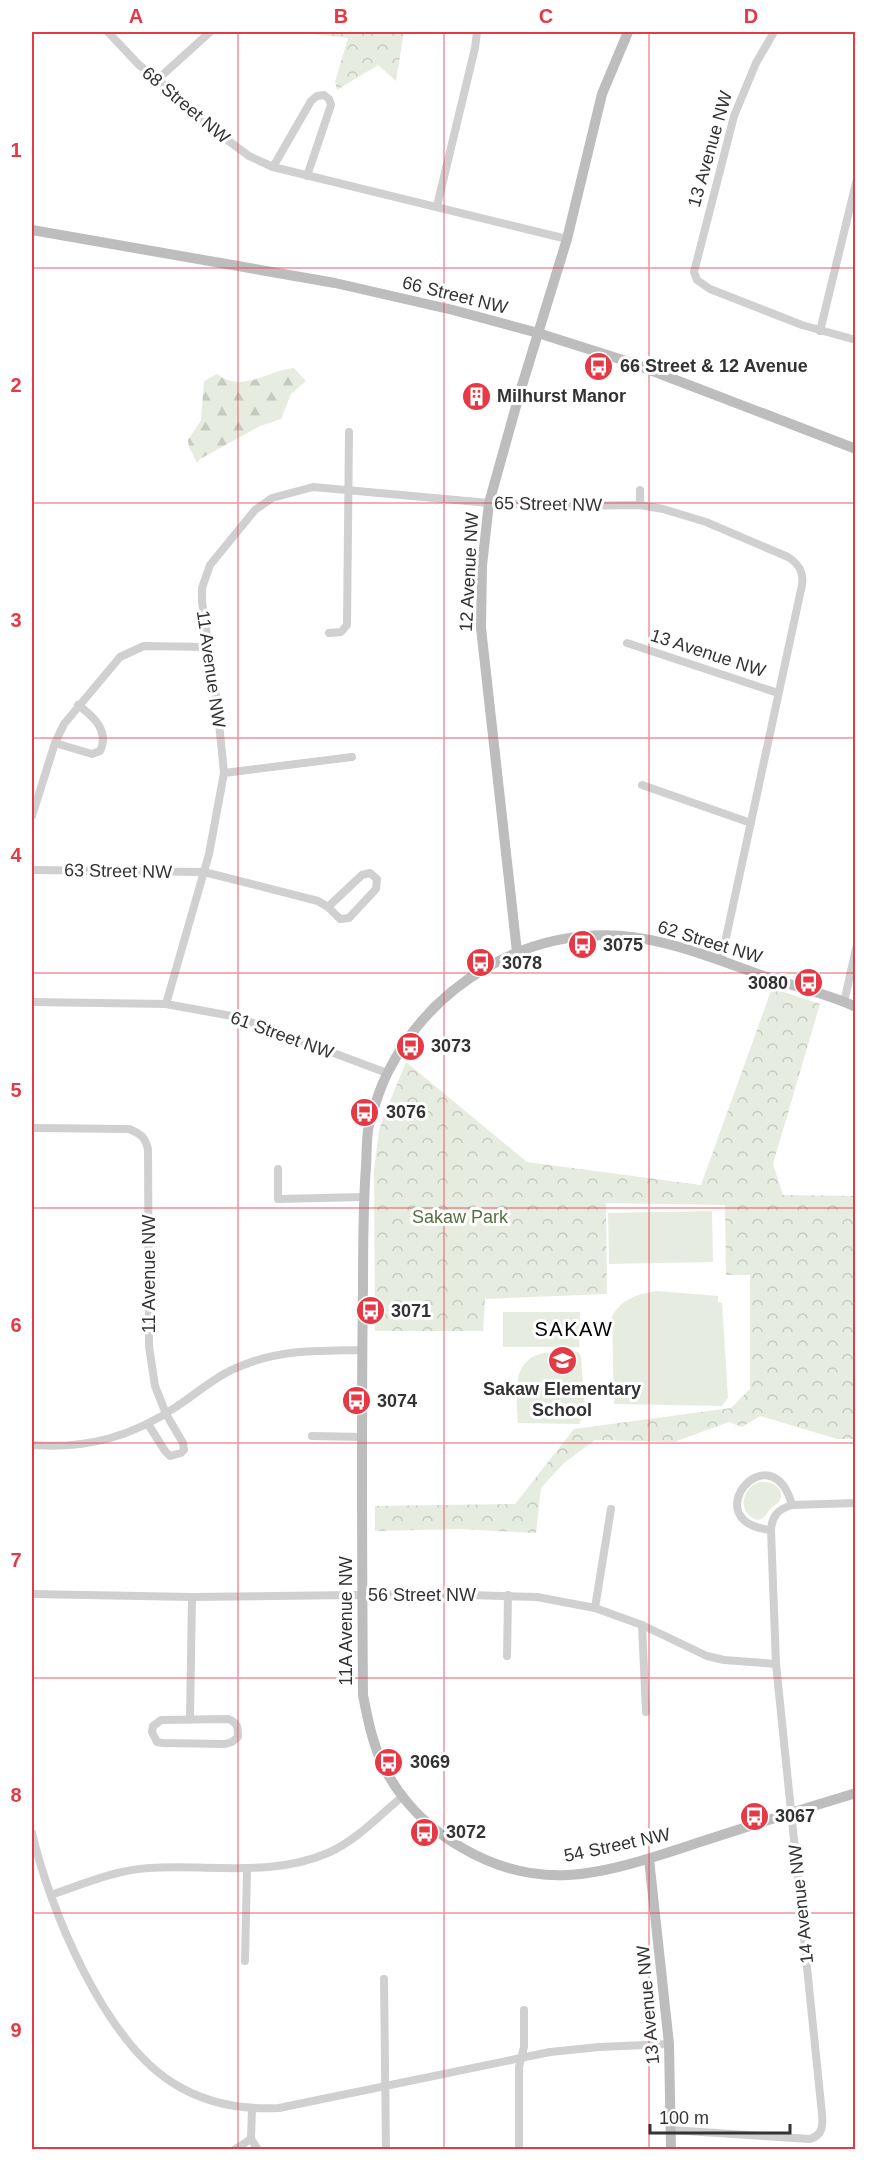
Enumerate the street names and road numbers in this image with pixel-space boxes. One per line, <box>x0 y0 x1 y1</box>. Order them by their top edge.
street label: 68 Street NW <box>138 63 234 147</box>
street label: 13 Avenue NW <box>684 89 736 209</box>
street label: 66 Street NW <box>400 272 510 318</box>
street label: 65 Street NW <box>494 493 602 515</box>
street label: 12 Avenue NW <box>456 512 482 632</box>
street label: 11 Avenue NW <box>193 609 229 729</box>
street label: 13 Avenue NW <box>648 625 768 681</box>
street label: 63 Street NW <box>64 860 172 882</box>
street label: 62 Street NW <box>655 917 765 967</box>
street label: 61 Street NW <box>228 1007 336 1063</box>
street label: 11 Avenue NW <box>139 1215 159 1333</box>
street label: 11A Avenue NW <box>336 1556 356 1686</box>
street label: 56 Street NW <box>368 1585 476 1605</box>
street label: 54 Street NW <box>562 1824 672 1866</box>
street label: 14 Avenue NW <box>785 1843 817 1965</box>
street label: 13 Avenue NW <box>633 1944 663 2066</box>

